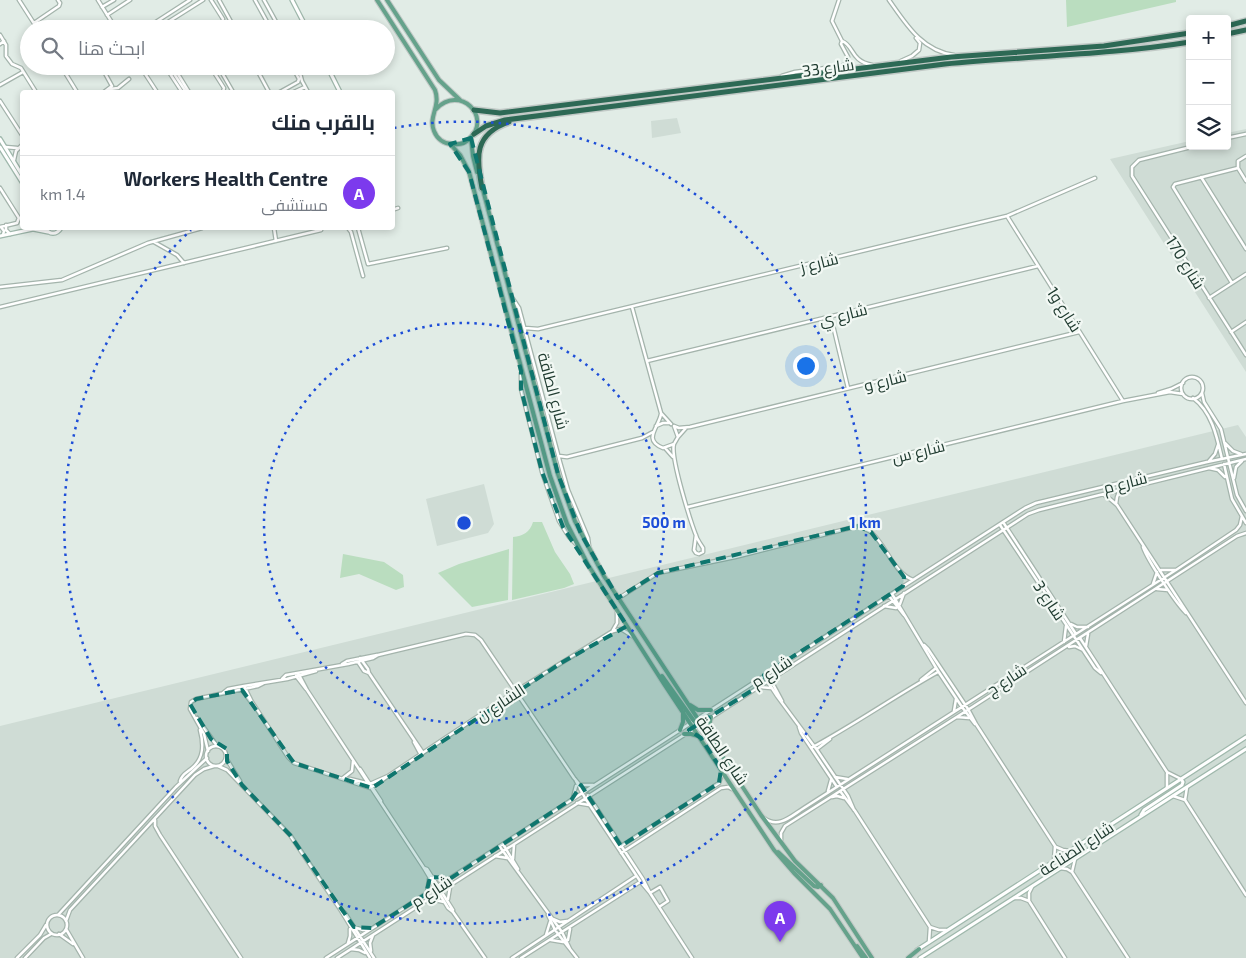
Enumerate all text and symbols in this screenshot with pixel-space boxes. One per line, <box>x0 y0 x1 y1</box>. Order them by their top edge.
map controls <box>1186 15 1231 150</box>
button: + <box>1186 15 1231 60</box>
search box <box>20 20 395 75</box>
icon: search <box>38 34 66 62</box>
text: ابحث هنا <box>78 36 146 59</box>
street label: شارع 33 <box>801 54 856 83</box>
button: − <box>1186 60 1231 105</box>
button: layers <box>1186 105 1231 150</box>
text: بالقرب منك <box>271 109 375 134</box>
text: Workers Health Centre <box>123 167 328 190</box>
text: 1.4 km <box>40 184 85 203</box>
text: A <box>354 184 364 203</box>
text: مستشفى <box>261 195 328 214</box>
street label: شارع 170 <box>1160 232 1210 294</box>
street label: شارع ز <box>797 248 841 279</box>
street label: شارع و1 <box>1041 283 1086 337</box>
street label: شارع ي <box>817 299 870 334</box>
street label: شارع الطاقة <box>532 350 573 432</box>
your location <box>793 353 819 379</box>
street label: شارع و <box>862 366 909 397</box>
street label: شارع س <box>890 435 947 470</box>
street label: شارع م <box>1101 467 1150 500</box>
text: 500 m <box>642 513 686 531</box>
text: 1 km <box>849 513 881 531</box>
centre of rings <box>455 514 473 532</box>
street label: شارع 3 <box>1027 577 1070 625</box>
street label: شارع م <box>747 651 797 694</box>
street label: شارع ج <box>982 659 1031 701</box>
street label: الشارع ن <box>472 679 530 727</box>
street label: شارع الطاقة <box>691 712 753 790</box>
street label: شارع الصناعة <box>1035 817 1118 882</box>
street label: شارع م <box>407 871 457 914</box>
pin: A <box>764 901 796 942</box>

